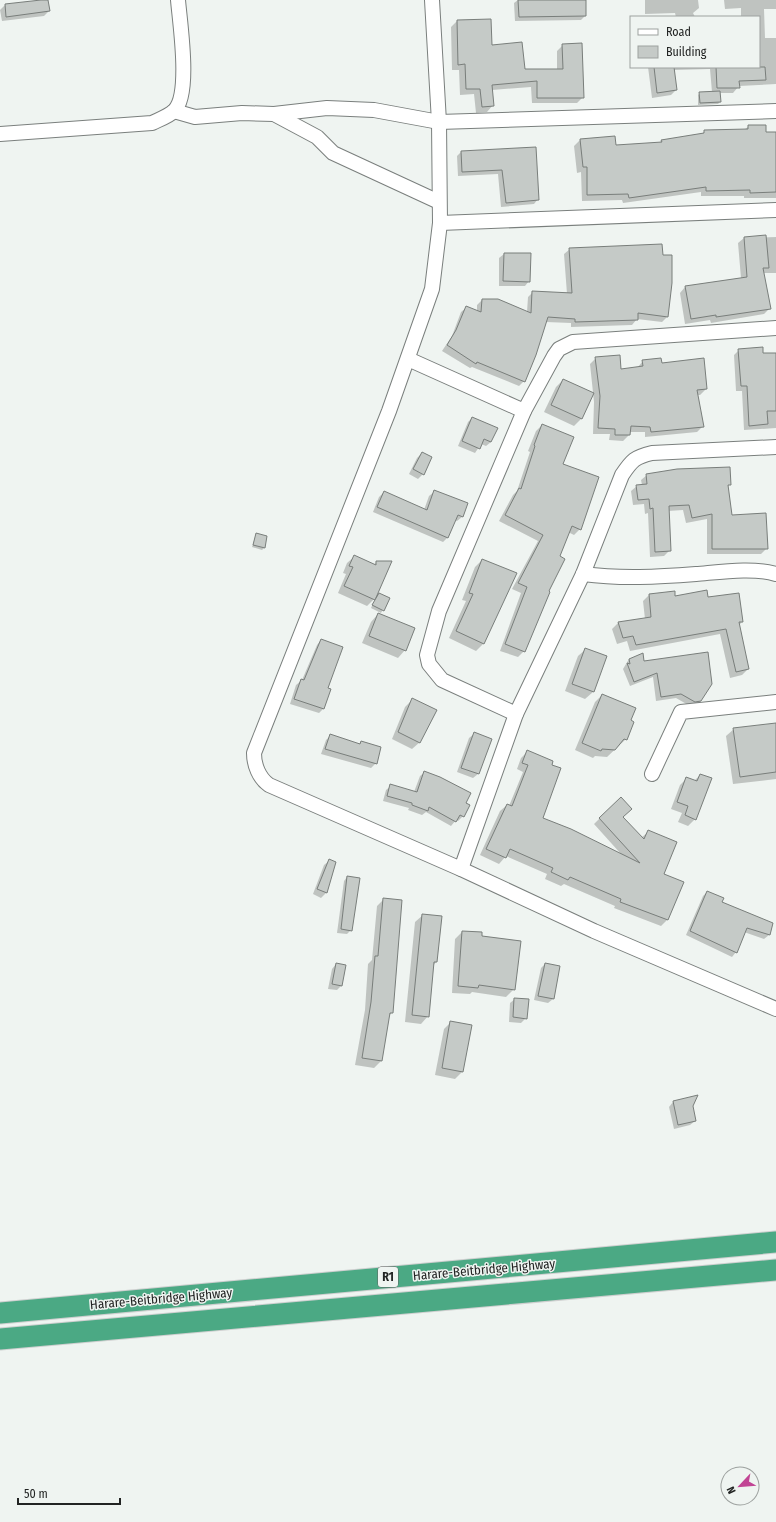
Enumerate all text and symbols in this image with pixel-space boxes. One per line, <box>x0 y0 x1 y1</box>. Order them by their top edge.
legend <box>630 16 760 68</box>
text: Road <box>666 25 691 39</box>
text: Building <box>666 45 707 59</box>
street label: Harare-Beitbridge Highway <box>412 1256 556 1283</box>
road number: R1 <box>378 1267 398 1287</box>
street label: Harare-Beitbridge Highway <box>89 1285 233 1312</box>
north arrow <box>720 1466 760 1506</box>
scale bar <box>18 1480 120 1506</box>
text: N <box>724 1484 739 1496</box>
text: 50 m <box>24 1487 48 1501</box>

